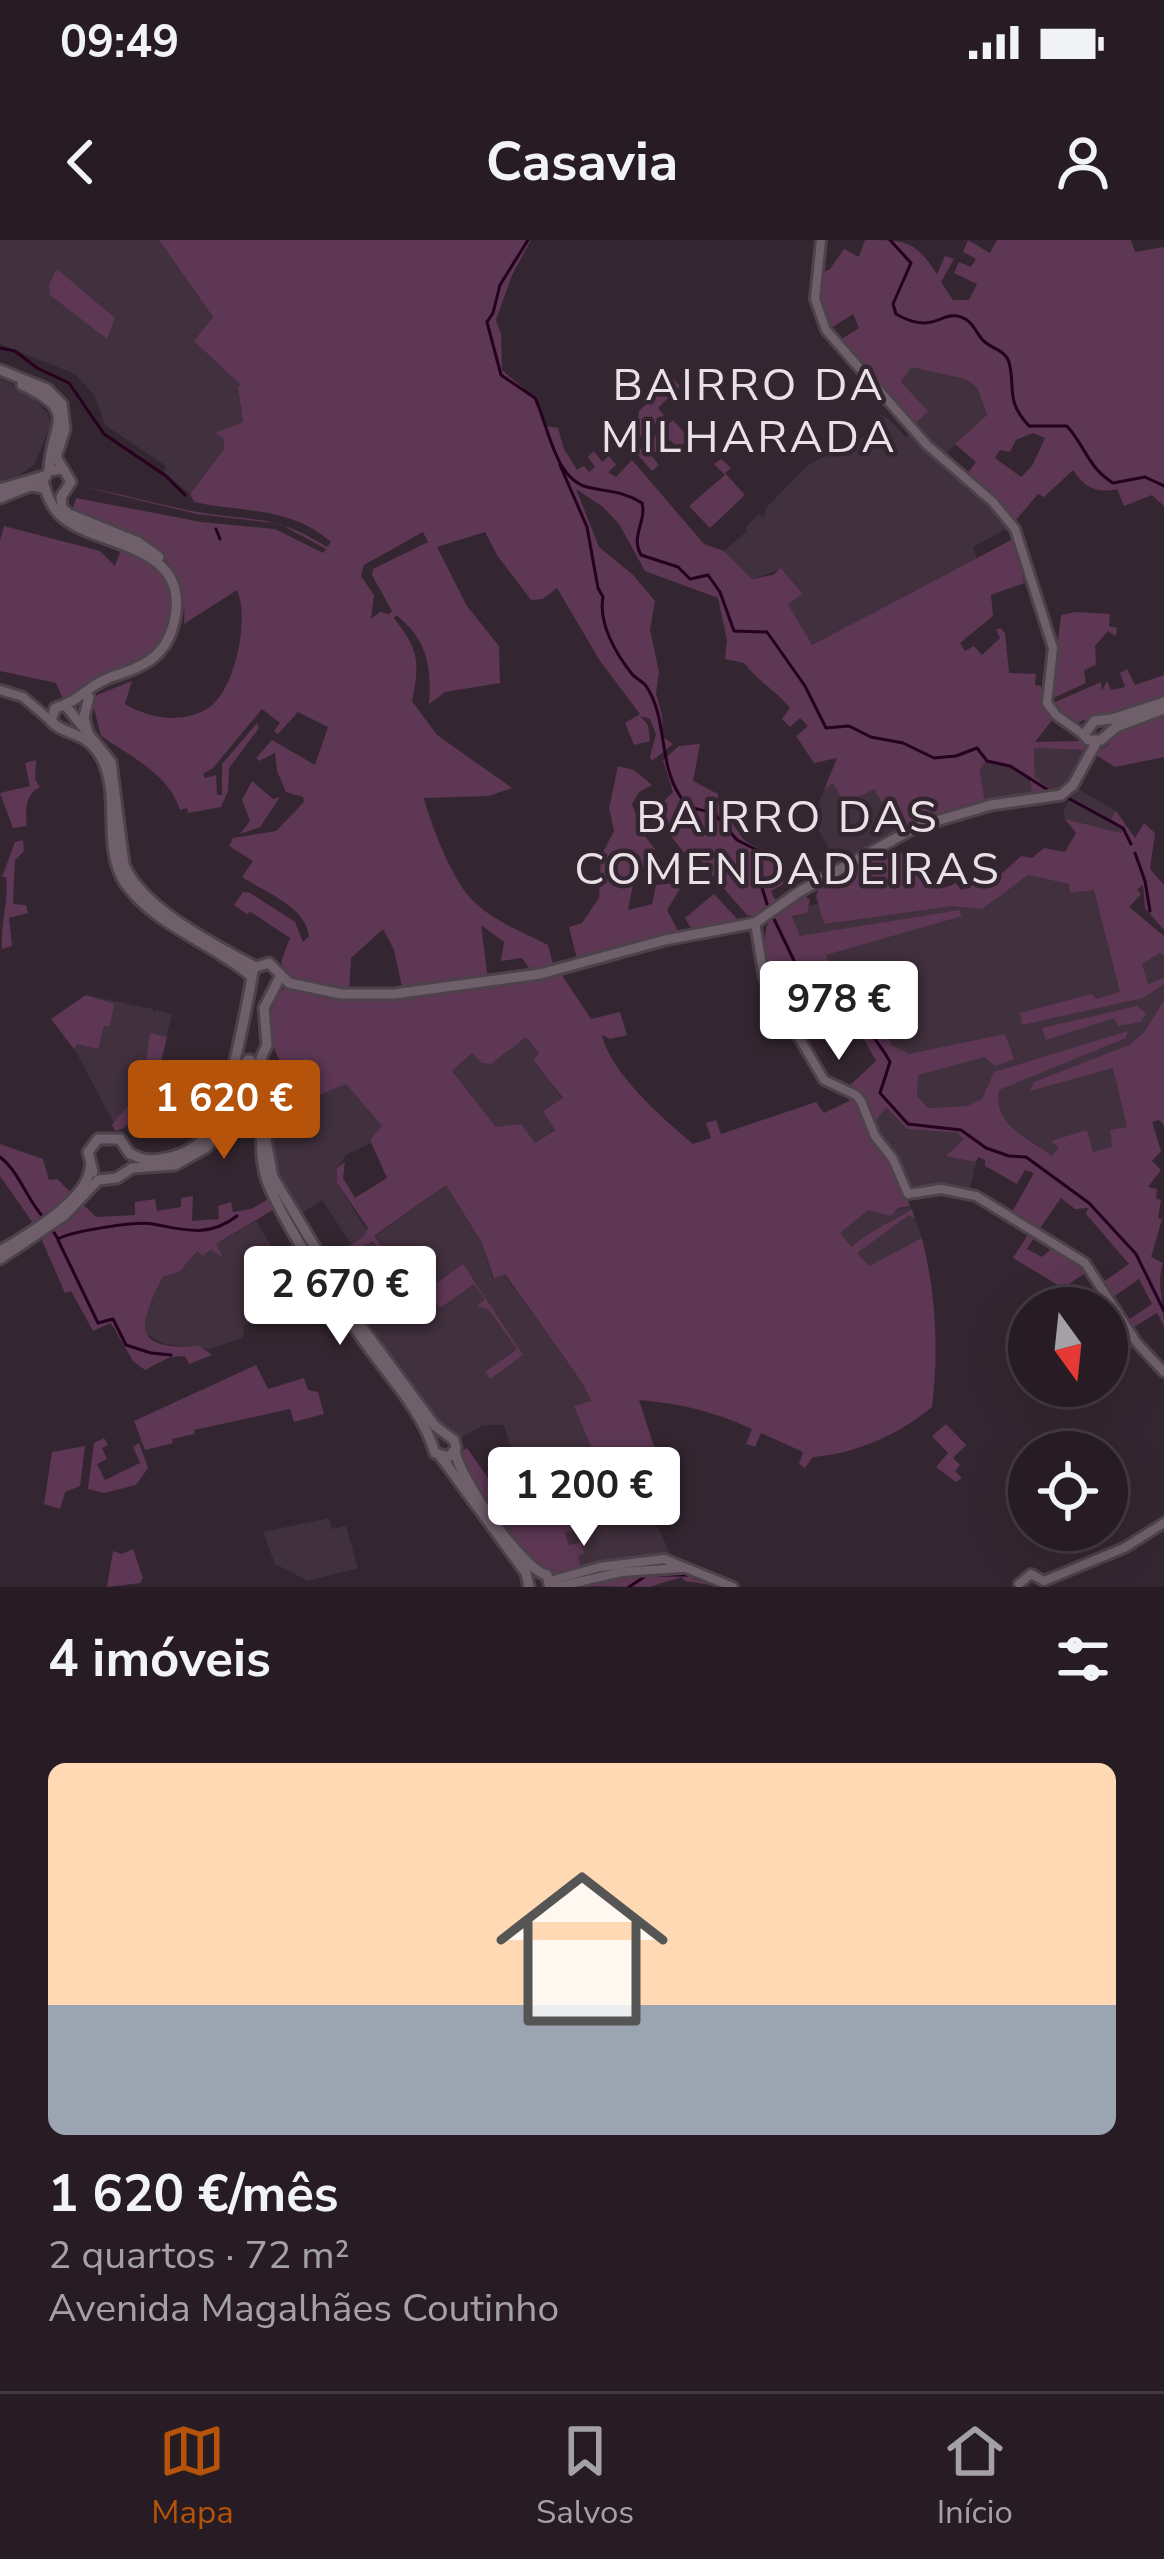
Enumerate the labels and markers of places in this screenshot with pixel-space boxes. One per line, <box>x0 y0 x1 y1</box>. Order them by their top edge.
pin: 978 € <box>755 961 923 1063</box>
pin: 1 620 € <box>113 1060 335 1162</box>
pin: 2 670 € <box>229 1246 451 1348</box>
pin: 1 200 € <box>473 1447 695 1549</box>

